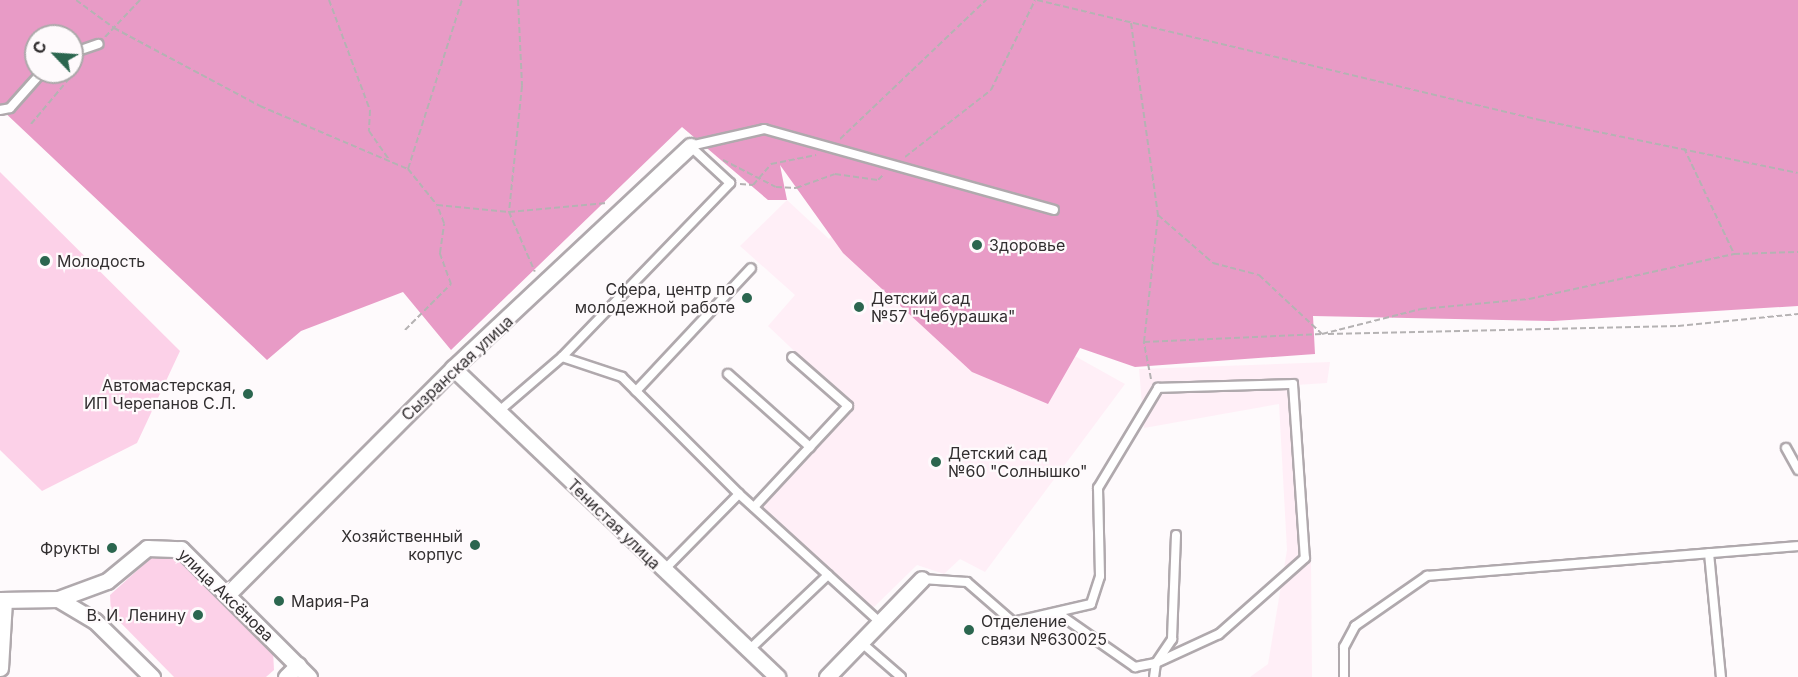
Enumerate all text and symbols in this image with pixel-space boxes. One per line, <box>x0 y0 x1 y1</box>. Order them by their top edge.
north arrow <box>24 24 84 84</box>
text: С <box>28 38 51 57</box>
place label: Здоровье <box>989 235 1065 255</box>
marker: Здоровье <box>970 238 984 252</box>
place label: Молодость <box>57 251 145 271</box>
marker: Молодость <box>38 254 52 268</box>
place label: Сфера, центр по молодежной работе <box>575 279 735 317</box>
place label: Детский сад №57 "Чебурашка" <box>871 288 1015 326</box>
marker: Сфера, центр по молодежной работе <box>740 291 754 305</box>
marker: Детский сад №57 "Чебурашка" <box>852 300 866 314</box>
street label: Сызранская улица <box>397 311 517 425</box>
place label: Автомастерская, ИП Черепанов С.Л. <box>84 375 236 413</box>
marker: Автомастерская, ИП Черепанов С.Л. <box>241 387 255 401</box>
place label: Детский сад №60 "Солнышко" <box>948 443 1087 481</box>
marker: Детский сад №60 "Солнышко" <box>929 455 943 469</box>
street label: Тенистая улица <box>564 475 664 573</box>
place label: Хозяйственный корпус <box>341 526 463 564</box>
place label: Фрукты <box>40 538 100 558</box>
marker: Хозяйственный корпус <box>468 538 482 552</box>
marker: Фрукты <box>105 541 119 555</box>
street label: улица Аксёнова <box>174 545 278 645</box>
place label: Мария-Ра <box>291 591 369 611</box>
marker: Мария-Ра <box>272 594 286 608</box>
place label: В. И. Ленину <box>87 605 186 625</box>
marker: В. И. Ленину <box>191 608 205 622</box>
place label: Отделение связи №630025 <box>981 611 1107 649</box>
marker: Отделение связи №630025 <box>962 623 976 637</box>

